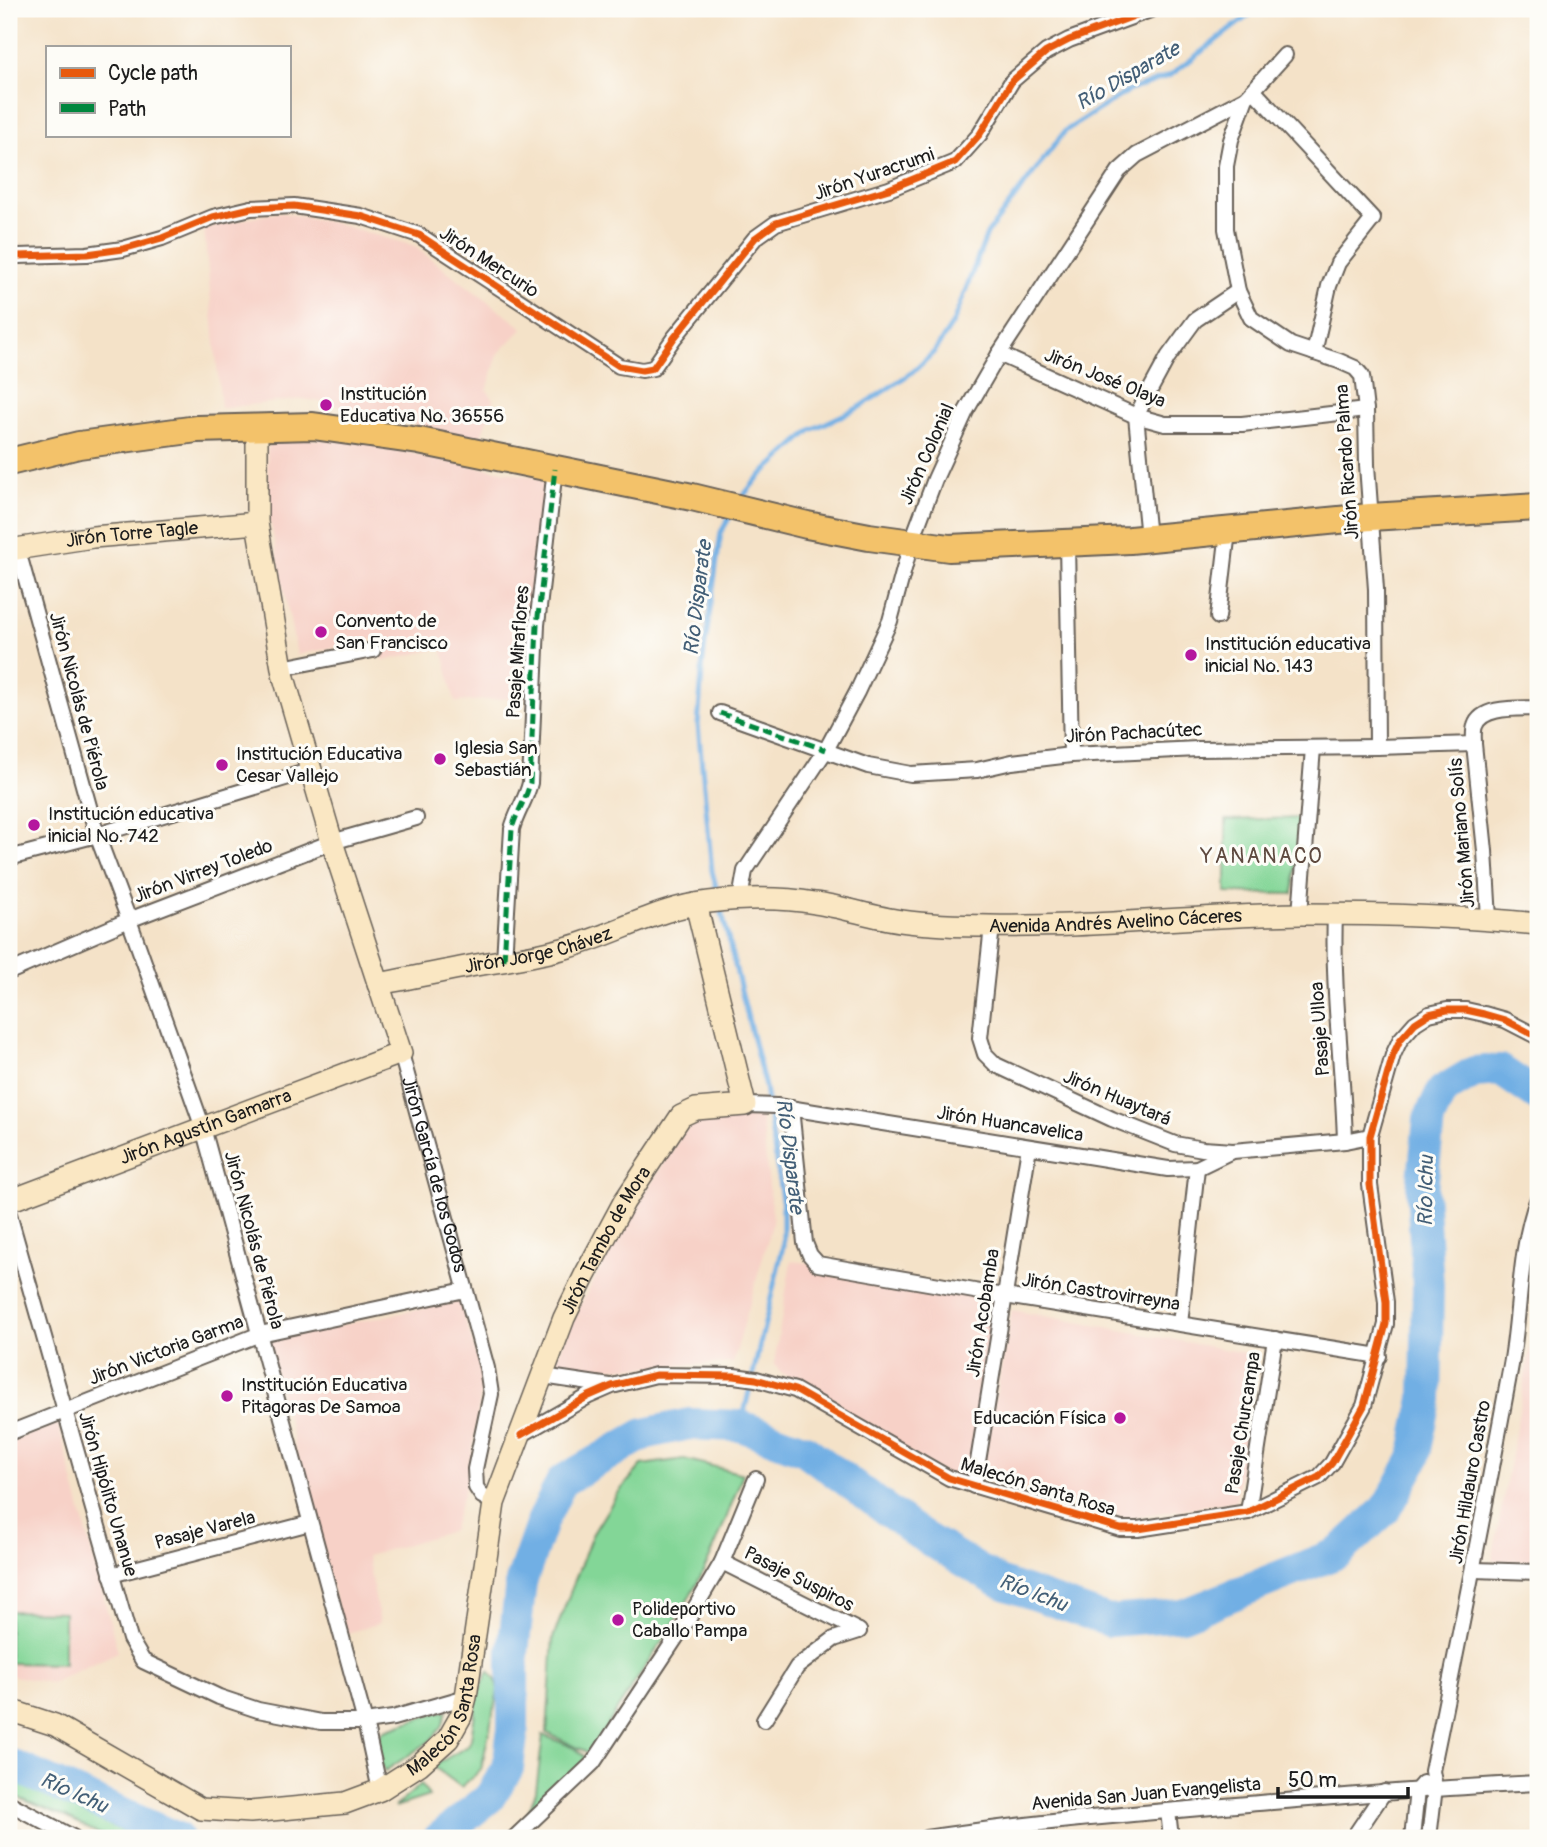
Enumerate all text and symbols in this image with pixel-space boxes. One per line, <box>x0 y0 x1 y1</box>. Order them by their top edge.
water label: Río Disparate <box>1071 34 1187 117</box>
legend <box>46 46 290 136</box>
text: Cycle path <box>108 60 198 87</box>
text: Path <box>108 96 146 123</box>
street label: Jirón Yuracrumi <box>811 142 937 206</box>
street label: Jirón Mercurio <box>435 221 543 303</box>
street label: Jirón José Olaya <box>1041 343 1169 413</box>
place label: Institución Educativa No. 36556 <box>340 382 504 428</box>
street label: Jirón Ricardo Palma <box>1330 383 1364 541</box>
marker: Institución Educativa No. 36556 <box>318 397 334 413</box>
street label: Jirón Colonial <box>894 400 960 508</box>
street label: Jirón Torre Tagle <box>64 516 200 553</box>
water label: Río Disparate <box>678 537 719 657</box>
street label: Pasaje Miraflores <box>501 584 535 719</box>
street label: Jirón Nicolás de Piérola <box>44 609 114 793</box>
place label: Convento de San Francisco <box>335 609 448 655</box>
marker: Convento de San Francisco <box>313 624 329 640</box>
place label: Institución educativa inicial No. 143 <box>1205 632 1371 678</box>
marker: Institución educativa inicial No. 143 <box>1183 647 1199 663</box>
street label: Jirón Pachacútec <box>1065 717 1203 749</box>
place label: Iglesia San Sebastián <box>454 736 538 782</box>
place label: Institución Educativa Cesar Vallejo <box>236 742 403 788</box>
marker: Iglesia San Sebastián <box>432 751 448 767</box>
street label: Jirón Mariano Solís <box>1443 756 1481 909</box>
marker: Institución Educativa Cesar Vallejo <box>214 757 230 773</box>
place label: Institución educativa inicial No. 742 <box>48 802 214 848</box>
marker: Institución educativa inicial No. 742 <box>26 817 42 833</box>
street label: Jirón Virrey Toledo <box>130 833 276 909</box>
district label: YANANACO <box>1200 843 1323 870</box>
street label: Avenida Andrés Avelino Cáceres <box>989 904 1243 938</box>
street label: Jirón Jorge Chávez <box>463 921 616 979</box>
street label: Pasaje Ulloa <box>1305 981 1335 1077</box>
street label: Jirón Huaytará <box>1059 1064 1175 1132</box>
street label: Jirón García de los Godos <box>396 1074 472 1275</box>
street label: Jirón Agustín Gamarra <box>116 1083 295 1170</box>
water label: Río Disparate <box>770 1097 811 1217</box>
street label: Jirón Huancavelica <box>935 1101 1085 1147</box>
street label: Jirón Nicolás de Piérola <box>219 1148 289 1332</box>
water label: Río Ichu <box>1412 1154 1440 1227</box>
street label: Jirón Tambo de Mora <box>556 1161 656 1319</box>
street label: Jirón Acobamba <box>961 1247 1005 1379</box>
street label: Jirón Castrovirreyna <box>1020 1268 1182 1316</box>
street label: Jirón Victoria Garma <box>85 1309 247 1391</box>
street label: Pasaje Churcampa <box>1220 1350 1266 1496</box>
place label: Institución Educativa Pitagoras De Samoa <box>241 1373 408 1419</box>
marker: Institución Educativa Pitagoras De Samoa <box>219 1388 235 1404</box>
street label: Jirón Hildauro Castro <box>1444 1398 1496 1566</box>
place label: Educación Física <box>973 1406 1106 1430</box>
street label: Jirón Hipólito Unanue <box>73 1409 143 1580</box>
marker: Educación Física <box>1112 1410 1128 1426</box>
street label: Malecón Santa Rosa <box>958 1452 1118 1522</box>
street label: Pasaje Varela <box>152 1505 258 1555</box>
street label: Pasaje Suspiros <box>740 1541 859 1617</box>
water label: Río Ichu <box>995 1568 1072 1619</box>
place label: Polideportivo Caballo Pampa <box>632 1597 747 1643</box>
marker: Polideportivo Caballo Pampa <box>610 1612 626 1628</box>
street label: Malecón Santa Rosa <box>402 1633 487 1782</box>
scale bar <box>1278 1756 1407 1800</box>
water label: Río Ichu <box>36 1766 113 1820</box>
text: 50 m <box>1288 1767 1337 1794</box>
street label: Avenida San Juan Evangelista <box>1030 1772 1262 1816</box>

